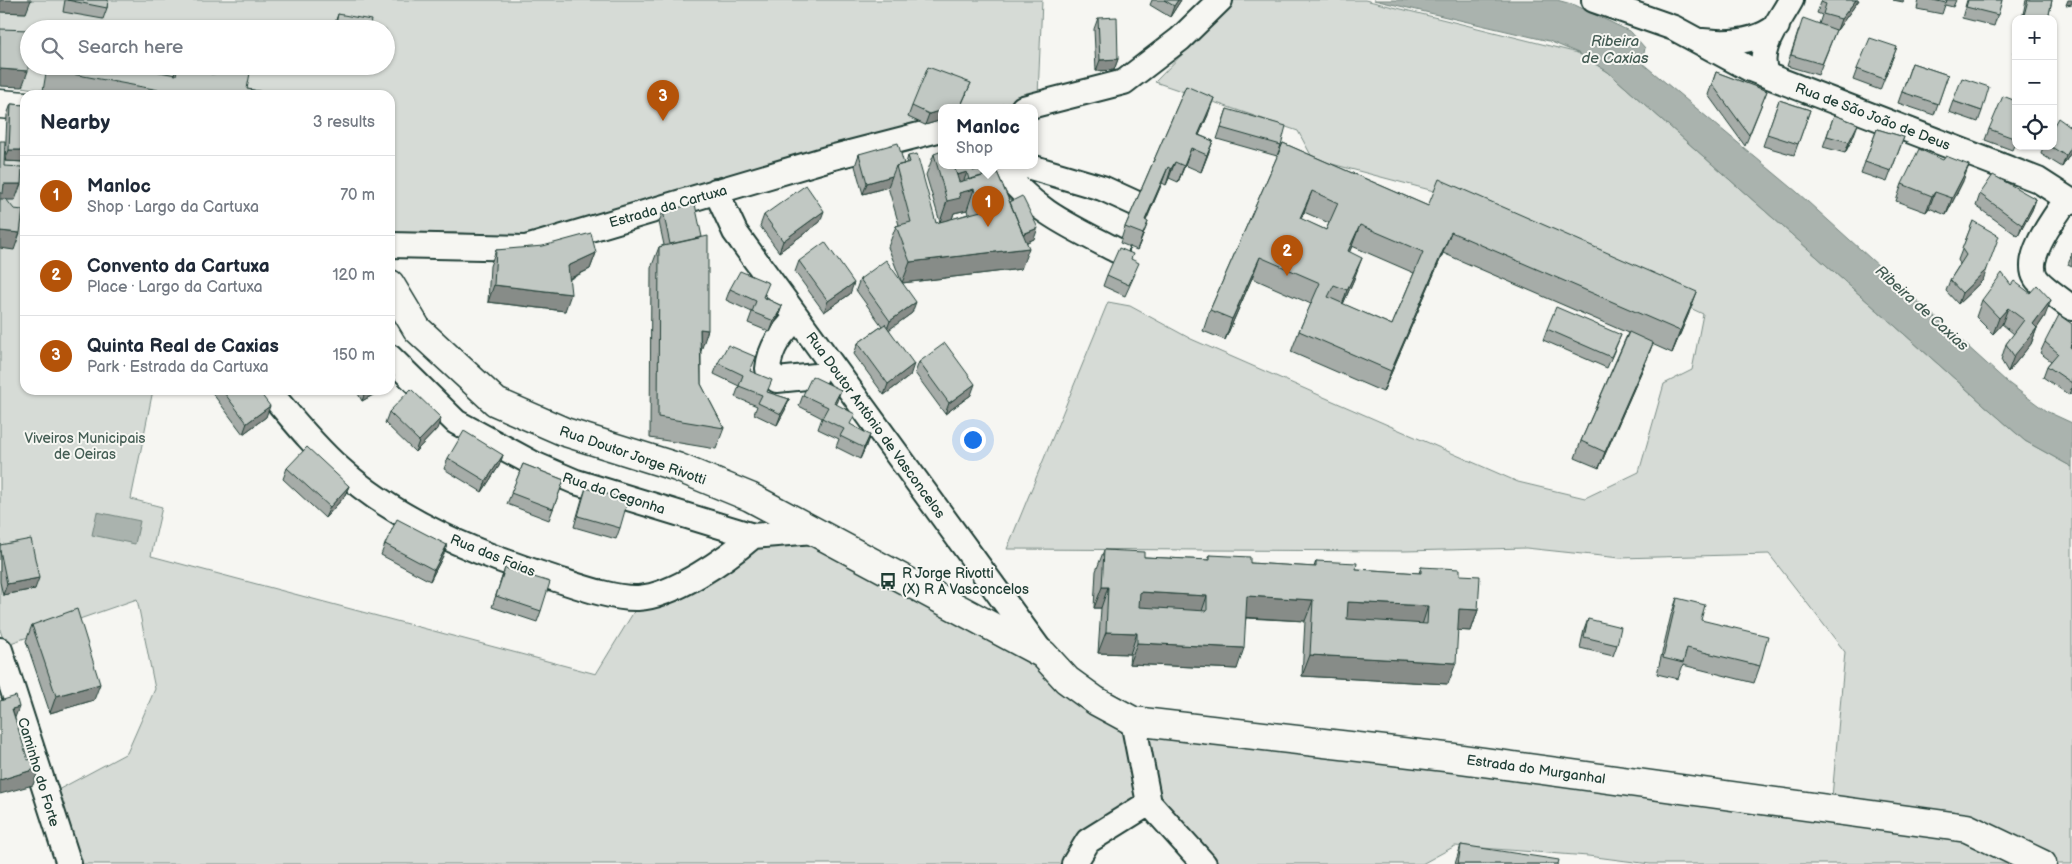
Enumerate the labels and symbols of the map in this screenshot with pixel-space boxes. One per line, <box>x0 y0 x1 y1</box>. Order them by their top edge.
water label: Ribeira de Caxias <box>1582 32 1649 68</box>
street label: Rua de São João de Deus <box>1793 79 1953 154</box>
pin: 3 <box>647 80 679 121</box>
street label: Estrada da Cartuxa <box>607 182 729 231</box>
pin: 1 <box>972 186 1004 227</box>
pin: 2 <box>1271 235 1303 276</box>
water label: Ribeira de Caxias <box>1871 261 1973 356</box>
street label: Rua Doutor António de Vasconcelos <box>802 329 949 522</box>
street label: Rua Doutor Jorge Rivotti <box>557 422 708 489</box>
your location <box>960 427 986 453</box>
park label: Viveiros Municipais de Oeiras <box>24 430 146 463</box>
street label: Rua da Cegonha <box>560 469 667 518</box>
street label: Rua das Faias <box>448 531 538 580</box>
place label: R Jorge Rivotti (X) R A Vasconcelos <box>902 565 1029 598</box>
bus stop icon: R Jorge Rivotti (X) R A Vasconcelos <box>878 571 898 591</box>
street label: Caminho do Forte <box>14 716 63 829</box>
street label: Estrada do Murganhal <box>1465 751 1606 788</box>

